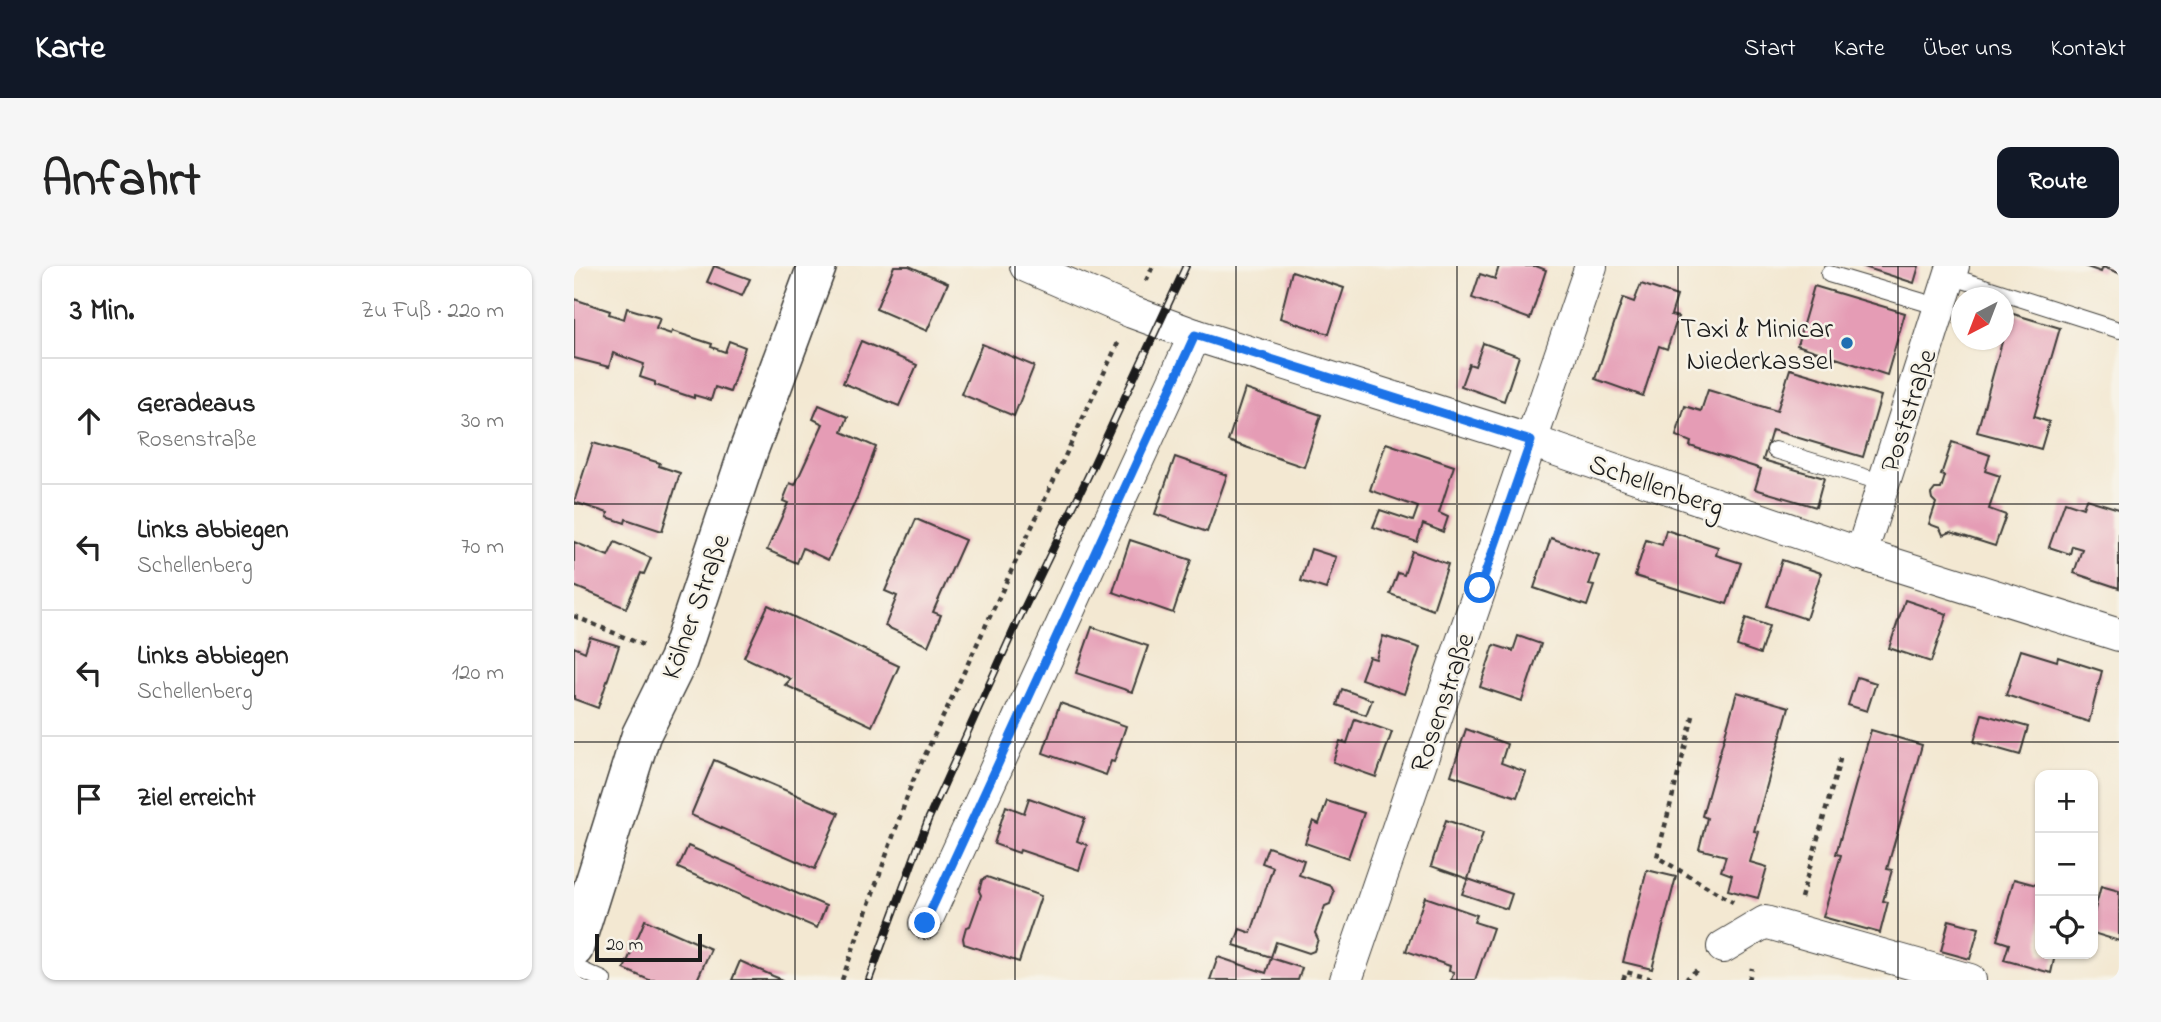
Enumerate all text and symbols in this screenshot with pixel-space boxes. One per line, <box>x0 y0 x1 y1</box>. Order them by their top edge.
text: Karte <box>35 25 105 73</box>
text: Start <box>1744 32 1796 67</box>
text: Karte <box>1834 32 1885 67</box>
text: Über uns <box>1923 32 2012 67</box>
text: Kontakt <box>2050 32 2126 67</box>
text: Anfahrt <box>42 146 200 218</box>
button: Route <box>1997 147 2119 218</box>
north arrow <box>1951 287 2014 350</box>
text: 3 Min. <box>70 290 134 334</box>
text: Zu Fuß · 220 m <box>361 295 504 328</box>
place label: Taxi & Minicar Niederkassel <box>1680 310 1833 383</box>
marker: Taxi & Minicar Niederkassel <box>1839 335 1855 351</box>
street label: Poststraße <box>1871 344 1950 478</box>
text: Geradeaus <box>137 386 255 424</box>
icon: ahead <box>70 402 108 440</box>
text: 30 m <box>461 405 504 438</box>
text: Rosenstraße <box>137 424 256 457</box>
street label: Schellenberg <box>1583 445 1729 530</box>
text: Links abbiegen <box>137 512 288 550</box>
icon: left <box>70 528 108 566</box>
street label: Kölner Straße <box>652 528 743 686</box>
text: 70 m <box>461 531 504 564</box>
text: Schellenberg <box>137 550 253 583</box>
route start <box>1464 572 1495 603</box>
street label: Rosenstraße <box>1401 627 1487 779</box>
text: Links abbiegen <box>137 638 288 676</box>
icon: left <box>70 654 108 692</box>
text: 120 m <box>452 657 504 690</box>
text: Schellenberg <box>137 676 253 709</box>
map controls <box>2035 770 2098 959</box>
button: + <box>2035 770 2098 833</box>
icon: arrive <box>70 780 108 818</box>
text: Ziel erreicht <box>137 780 256 818</box>
button: − <box>2035 833 2098 896</box>
button: locate <box>2035 896 2098 959</box>
route end <box>909 907 940 938</box>
scale bar <box>595 931 702 963</box>
text: 20 m <box>606 932 643 959</box>

